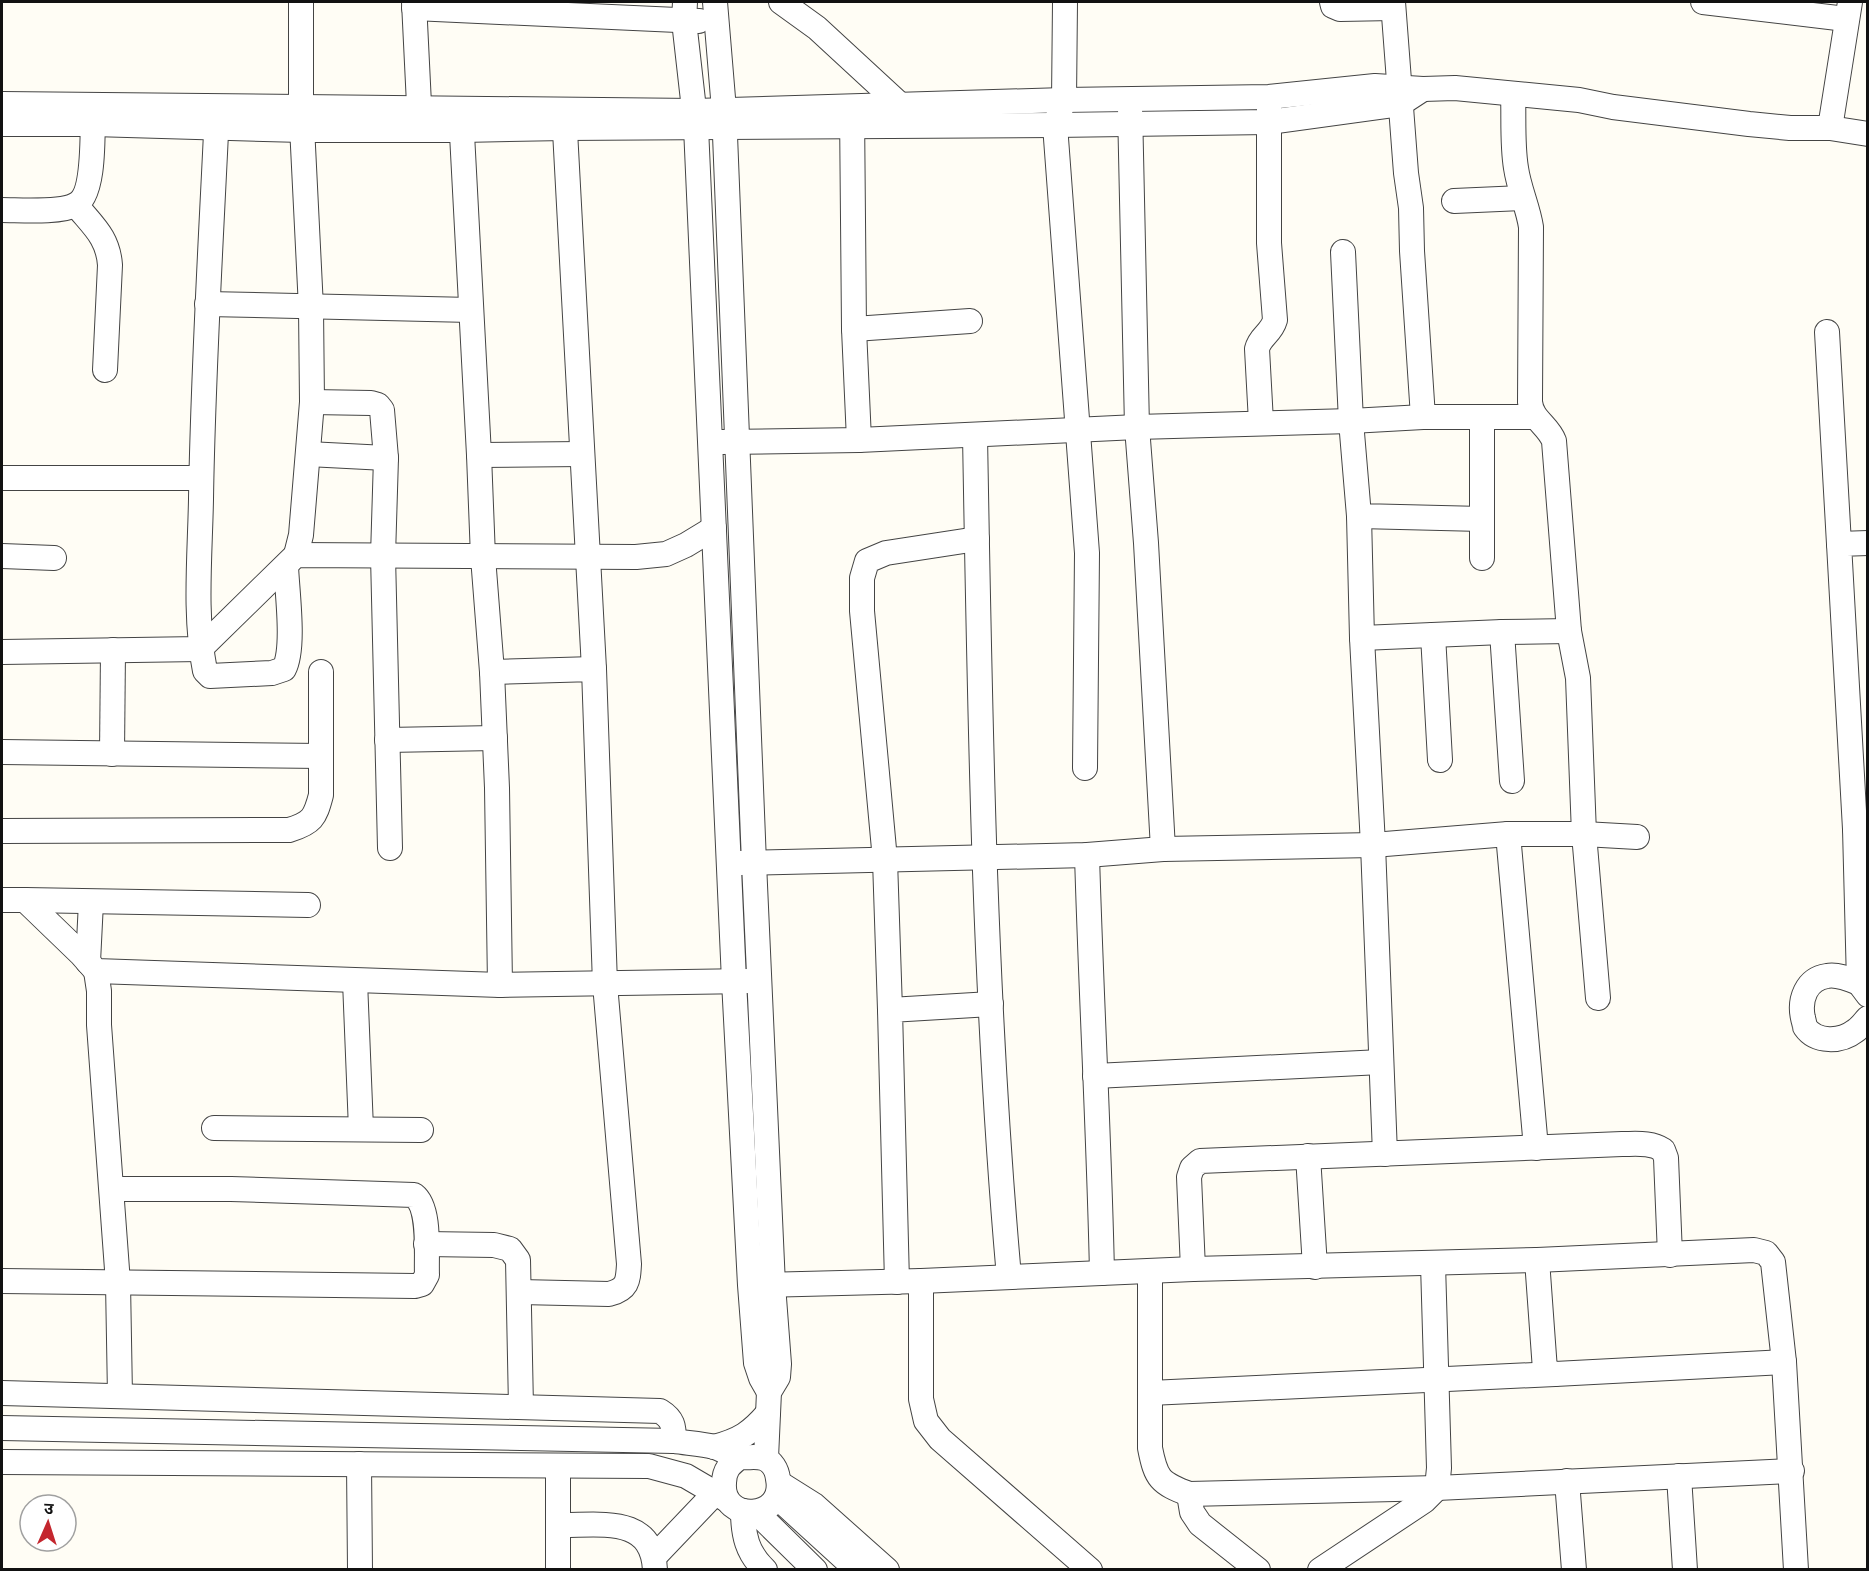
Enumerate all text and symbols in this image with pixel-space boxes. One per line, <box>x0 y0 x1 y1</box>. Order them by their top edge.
north arrow <box>18 1493 78 1553</box>
text: उ <box>44 1500 55 1517</box>

